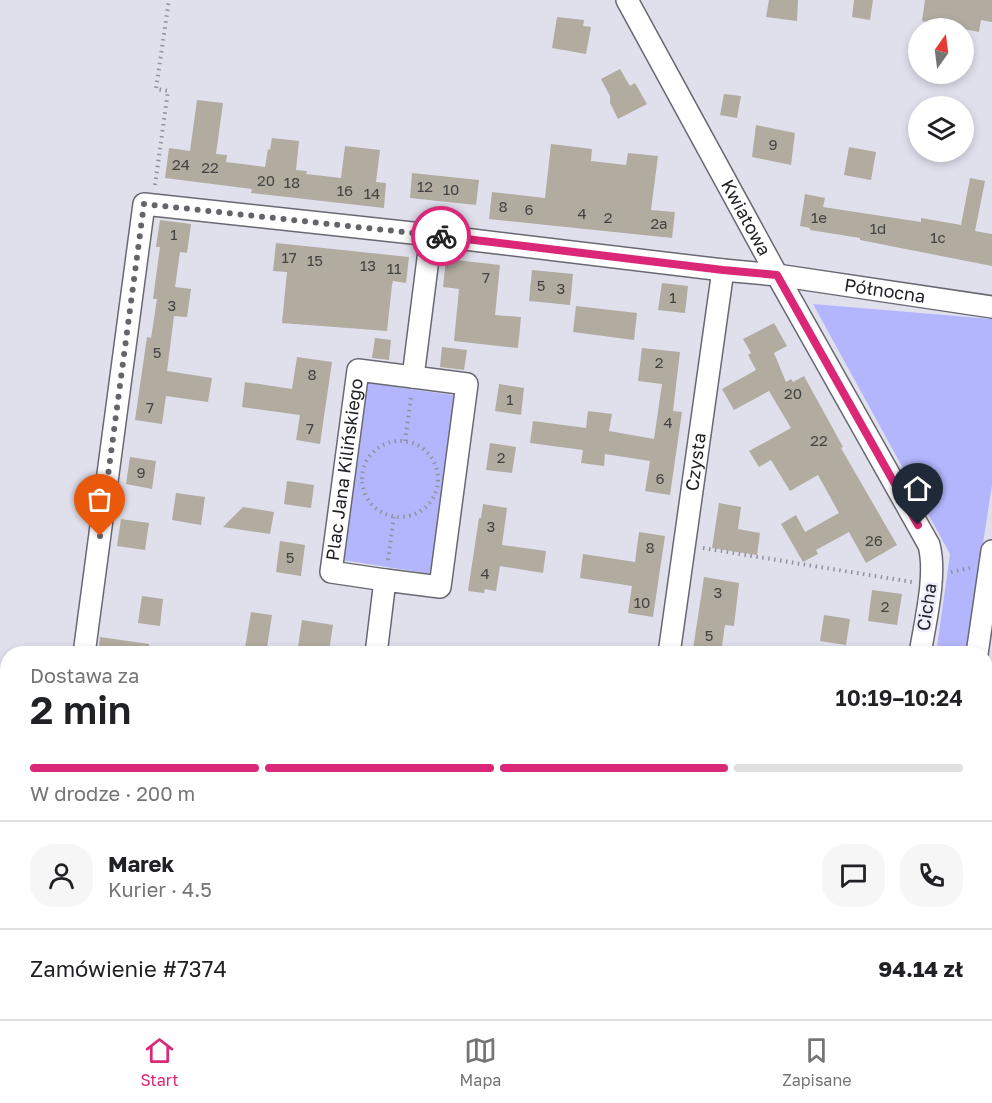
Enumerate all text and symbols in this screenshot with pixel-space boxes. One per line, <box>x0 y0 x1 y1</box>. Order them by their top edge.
north arrow <box>908 18 974 84</box>
map controls <box>908 18 974 162</box>
button: layers <box>908 96 974 162</box>
house number: 9 <box>768 135 778 153</box>
house number: 24 <box>172 155 190 173</box>
house number: 22 <box>201 158 219 176</box>
house number: 20 <box>257 171 275 189</box>
house number: 18 <box>284 173 300 191</box>
street label: Kwiatowa <box>717 175 776 259</box>
house number: 12 <box>417 177 433 195</box>
house number: 10 <box>443 180 459 198</box>
house number: 16 <box>337 181 353 199</box>
house number: 14 <box>364 184 380 202</box>
house number: 8 <box>498 197 508 215</box>
house number: 6 <box>524 200 534 218</box>
house number: 4 <box>577 204 587 222</box>
courier <box>411 206 471 266</box>
house number: 2 <box>604 208 612 226</box>
house number: 1e <box>811 208 827 226</box>
house number: 2a <box>650 214 668 232</box>
house number: 1d <box>870 219 886 237</box>
icon: bike <box>425 220 458 253</box>
house number: 1 <box>170 225 178 243</box>
house number: 1c <box>930 228 946 246</box>
house number: 17 <box>281 248 297 266</box>
house number: 15 <box>307 251 323 269</box>
house number: 13 <box>360 256 376 274</box>
house number: 11 <box>387 259 401 277</box>
house number: 7 <box>482 268 490 286</box>
street label: Północna <box>843 273 927 307</box>
house number: 5 <box>537 276 545 294</box>
house number: 3 <box>557 279 565 297</box>
house number: 1 <box>669 288 677 306</box>
house number: 3 <box>168 296 176 314</box>
house number: 5 <box>153 343 161 361</box>
house number: 2 <box>655 353 663 371</box>
house number: 8 <box>307 365 317 383</box>
street label: Plac Jana Kilińskiego <box>321 377 367 562</box>
house number: 20 <box>784 384 802 402</box>
house number: 1 <box>506 390 514 408</box>
house number: 7 <box>146 398 154 416</box>
house number: 4 <box>663 413 673 431</box>
house number: 7 <box>306 419 314 437</box>
street label: Czysta <box>680 431 710 492</box>
house number: 22 <box>810 431 828 449</box>
house number: 2 <box>497 448 505 466</box>
house number: 9 <box>136 463 146 481</box>
pin <box>892 463 943 525</box>
house number: 6 <box>655 469 665 487</box>
icon: home <box>901 472 934 505</box>
pin <box>74 474 125 536</box>
icon: bag <box>83 483 116 516</box>
house number: 3 <box>487 517 495 535</box>
house number: 26 <box>865 531 883 549</box>
house number: 8 <box>645 538 655 556</box>
house number: 5 <box>286 548 294 566</box>
house number: 4 <box>480 564 490 582</box>
street label: Cicha <box>911 581 941 632</box>
house number: 3 <box>714 583 722 601</box>
house number: 10 <box>634 593 650 611</box>
house number: 2 <box>881 597 889 615</box>
house number: 5 <box>705 626 713 644</box>
text: Dostawa za <box>30 663 139 687</box>
text: 10:19–10:24 <box>836 684 963 711</box>
text: 2 min <box>30 686 131 733</box>
text: W drodze · 200 m <box>30 781 195 805</box>
button: person <box>30 844 93 907</box>
button: chat <box>822 844 885 907</box>
button: phone <box>900 844 963 907</box>
text: Marek <box>108 850 174 877</box>
text: Kurier · 4.5 <box>108 877 212 901</box>
text: Zamówienie #7374 <box>30 955 227 982</box>
text: 94.14 zł <box>878 955 963 982</box>
tab: Start <box>140 1034 179 1090</box>
tab: Mapa <box>460 1034 501 1090</box>
tab: Zapisane <box>782 1034 852 1090</box>

